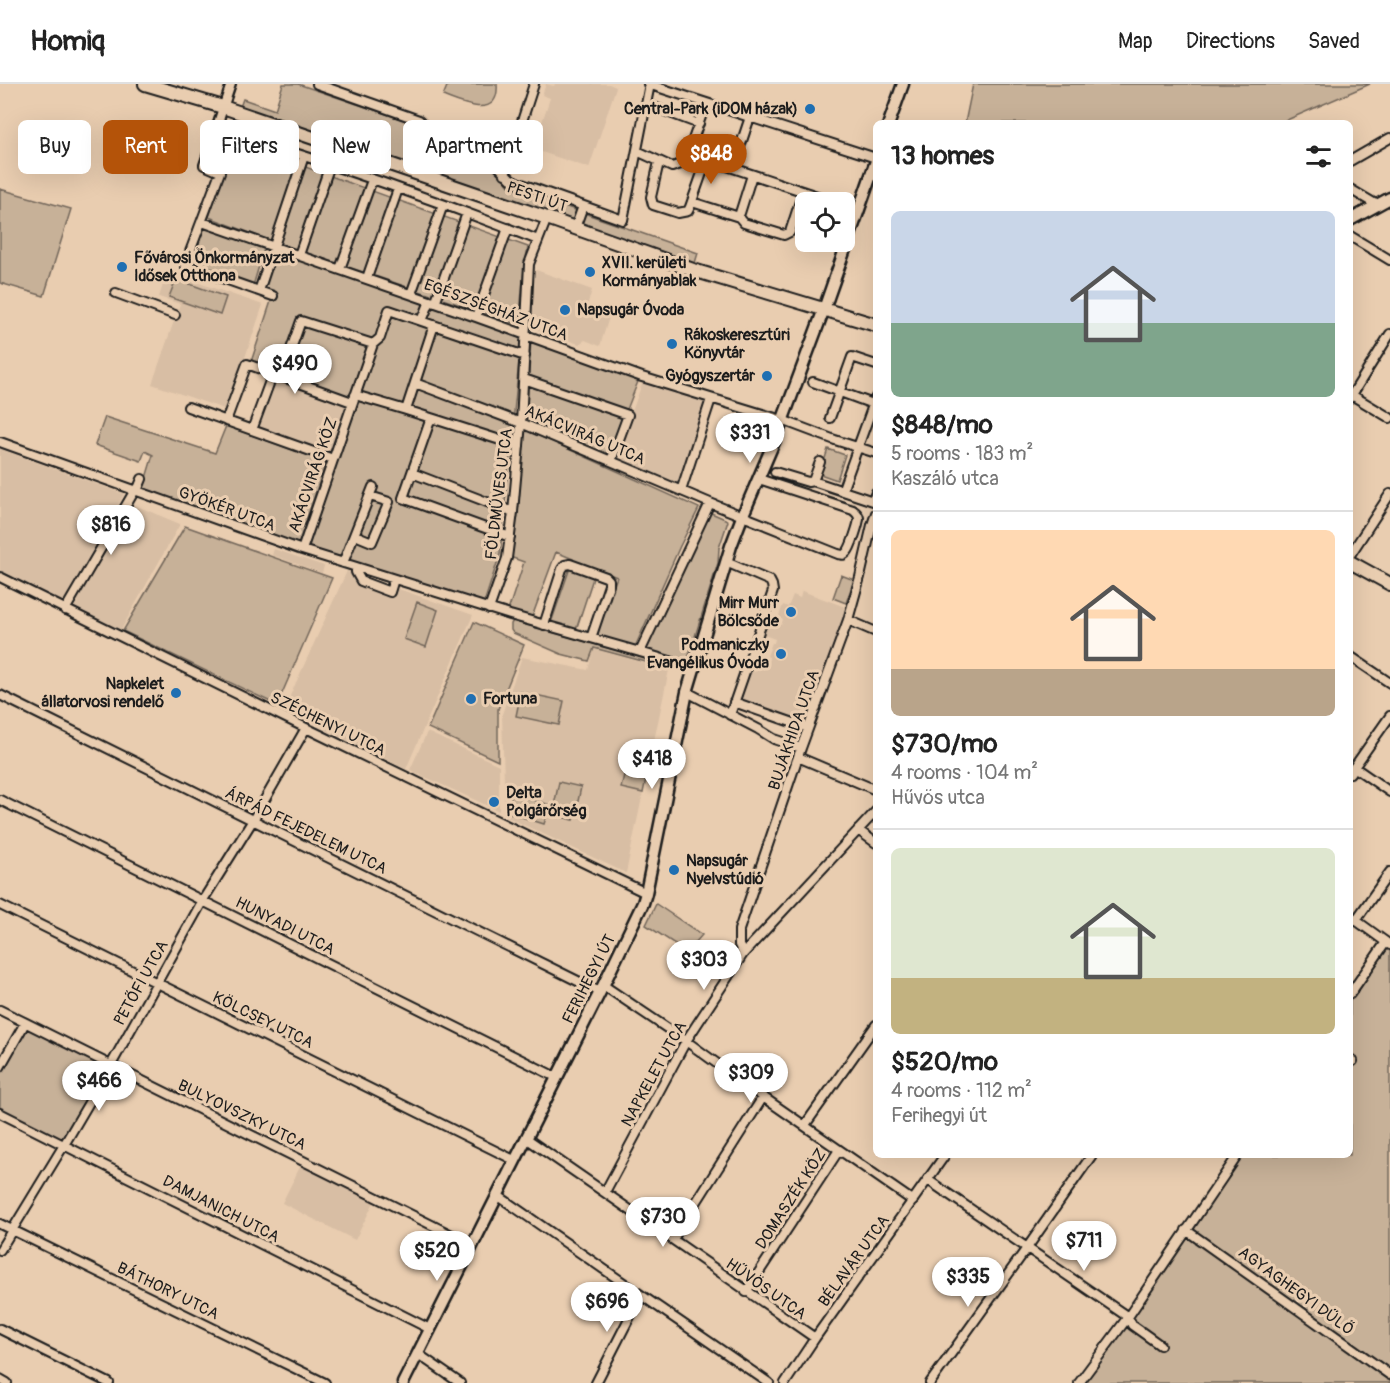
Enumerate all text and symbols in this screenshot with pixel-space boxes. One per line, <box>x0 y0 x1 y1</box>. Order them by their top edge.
text: Homiq <box>30 24 105 59</box>
text: Map <box>1118 28 1153 55</box>
text: Directions <box>1186 28 1275 55</box>
text: Saved <box>1308 28 1360 55</box>
place label: Central-Park (iDOM házak) <box>624 99 798 119</box>
marker: Central-Park (iDOM házak) <box>803 102 817 116</box>
chip: Buy <box>18 120 91 174</box>
chip: Rent <box>103 120 188 174</box>
chip: Filters <box>200 120 299 174</box>
chip: New <box>311 120 391 174</box>
chip: Apartment <box>403 120 543 174</box>
pin: $848 <box>675 134 747 185</box>
text: 13 homes <box>891 140 994 172</box>
icon: filters <box>1302 140 1335 173</box>
text: $848 <box>690 141 732 166</box>
street label: PESTI ÚT <box>504 177 570 217</box>
map controls <box>795 192 855 252</box>
button: locate <box>795 192 855 252</box>
place label: Fővárosi Önkormányzat Idősek Otthona <box>134 248 295 286</box>
icon: home <box>1059 250 1167 358</box>
place label: XVII. kerületi Kormányablak <box>602 253 697 291</box>
marker: Fővárosi Önkormányzat Idősek Otthona <box>115 260 129 274</box>
marker: XVII. kerületi Kormányablak <box>583 265 597 279</box>
street label: EGÉSZSÉGHÁZ UTCA <box>421 275 571 345</box>
place label: Napsugár Óvoda <box>577 299 685 320</box>
marker: Napsugár Óvoda <box>558 303 572 317</box>
place label: Rákoskeresztúri Könyvtár <box>684 325 790 363</box>
marker: Rákoskeresztúri Könyvtár <box>665 337 679 351</box>
pin: $490 <box>259 344 331 395</box>
text: $490 <box>272 351 318 376</box>
place label: Gyógyszertár <box>665 366 755 386</box>
marker: Gyógyszertár <box>760 369 774 383</box>
street label: AKÁCVIRÁG UTCA <box>522 401 648 469</box>
text: $848/mo <box>891 409 993 441</box>
pin: $331 <box>714 413 786 464</box>
street label: AKÁCVIRÁG KÖZ <box>284 415 342 535</box>
text: $331 <box>730 420 770 445</box>
street label: FÖLDMŰVES UTCA <box>481 427 517 561</box>
text: 5 rooms · 183 m² <box>891 441 1033 466</box>
text: Kaszáló utca <box>891 466 999 491</box>
street label: GYÖKÉR UTCA <box>176 482 278 536</box>
pin: $816 <box>75 505 147 556</box>
text: $816 <box>91 512 131 537</box>
icon: home <box>1059 569 1167 677</box>
place label: Mirr Murr Bölcsőde <box>717 593 780 631</box>
marker: Mirr Murr Bölcsőde <box>784 605 798 619</box>
place label: Podmaniczky Evangélikus Óvoda <box>647 635 770 673</box>
marker: Podmaniczky Evangélikus Óvoda <box>774 647 788 661</box>
street label: BUJÁKHIDA UTCA <box>764 667 824 793</box>
place label: Napkelet állatorvosi rendelő <box>41 674 165 712</box>
marker: Napkelet állatorvosi rendelő <box>169 686 183 700</box>
street label: SZÉCHENYI UTCA <box>267 687 389 761</box>
place label: Fortuna <box>483 689 538 709</box>
marker: Fortuna <box>464 692 478 706</box>
text: $730/mo <box>891 728 998 760</box>
pin: $418 <box>616 739 688 790</box>
text: $418 <box>632 746 672 771</box>
text: 4 rooms · 104 m² <box>891 760 1038 785</box>
street label: ÁRPÁD FEJEDELEM UTCA <box>222 783 390 879</box>
place label: Delta Polgárőrség <box>506 783 587 821</box>
text: Hűvös utca <box>891 785 985 810</box>
marker: Delta Polgárőrség <box>487 795 501 809</box>
place label: Napsugár Nyelvstúdió <box>686 851 764 889</box>
marker: Napsugár Nyelvstúdió <box>667 863 681 877</box>
icon: home <box>1059 887 1167 995</box>
street label: HUNYADI UTCA <box>232 892 338 960</box>
street label: FERIHEGYI ÚT <box>558 931 620 1027</box>
street label: PETŐFI UTCA <box>109 936 173 1029</box>
pin: $303 <box>668 940 740 991</box>
text: $303 <box>681 947 727 972</box>
street label: KÖLCSEY UTCA <box>209 987 317 1053</box>
street label: NAPKELET UTCA <box>617 1018 691 1130</box>
text: $520/mo <box>891 1046 998 1078</box>
pin: $309 <box>715 1053 787 1104</box>
text: $309 <box>728 1060 774 1085</box>
pin: $466 <box>63 1061 135 1112</box>
text: $466 <box>76 1068 122 1093</box>
street label: BULYOVSZKY UTCA <box>175 1075 309 1155</box>
text: 4 rooms · 112 m² <box>891 1078 1032 1103</box>
text: Ferihegyi út <box>891 1103 987 1128</box>
street label: DOMASZÉK KÖZ <box>751 1145 831 1253</box>
street label: DAMJANICH UTCA <box>159 1171 283 1247</box>
pin: $730 <box>627 1197 699 1248</box>
text: $730 <box>640 1204 686 1229</box>
street label: BÉLAVÁR UTCA <box>814 1211 894 1311</box>
pin: $711 <box>1048 1221 1120 1272</box>
text: $711 <box>1065 1228 1103 1253</box>
pin: $520 <box>401 1231 473 1282</box>
text: $520 <box>414 1238 460 1263</box>
street label: AGYAGHEGYI DŰLŐ <box>1234 1242 1358 1340</box>
street label: HŰVÖS UTCA <box>722 1254 810 1324</box>
pin: $335 <box>932 1257 1004 1308</box>
street label: BÁTHORY UTCA <box>114 1258 222 1324</box>
text: $335 <box>946 1264 990 1289</box>
pin: $696 <box>571 1282 643 1333</box>
text: $696 <box>585 1289 629 1314</box>

